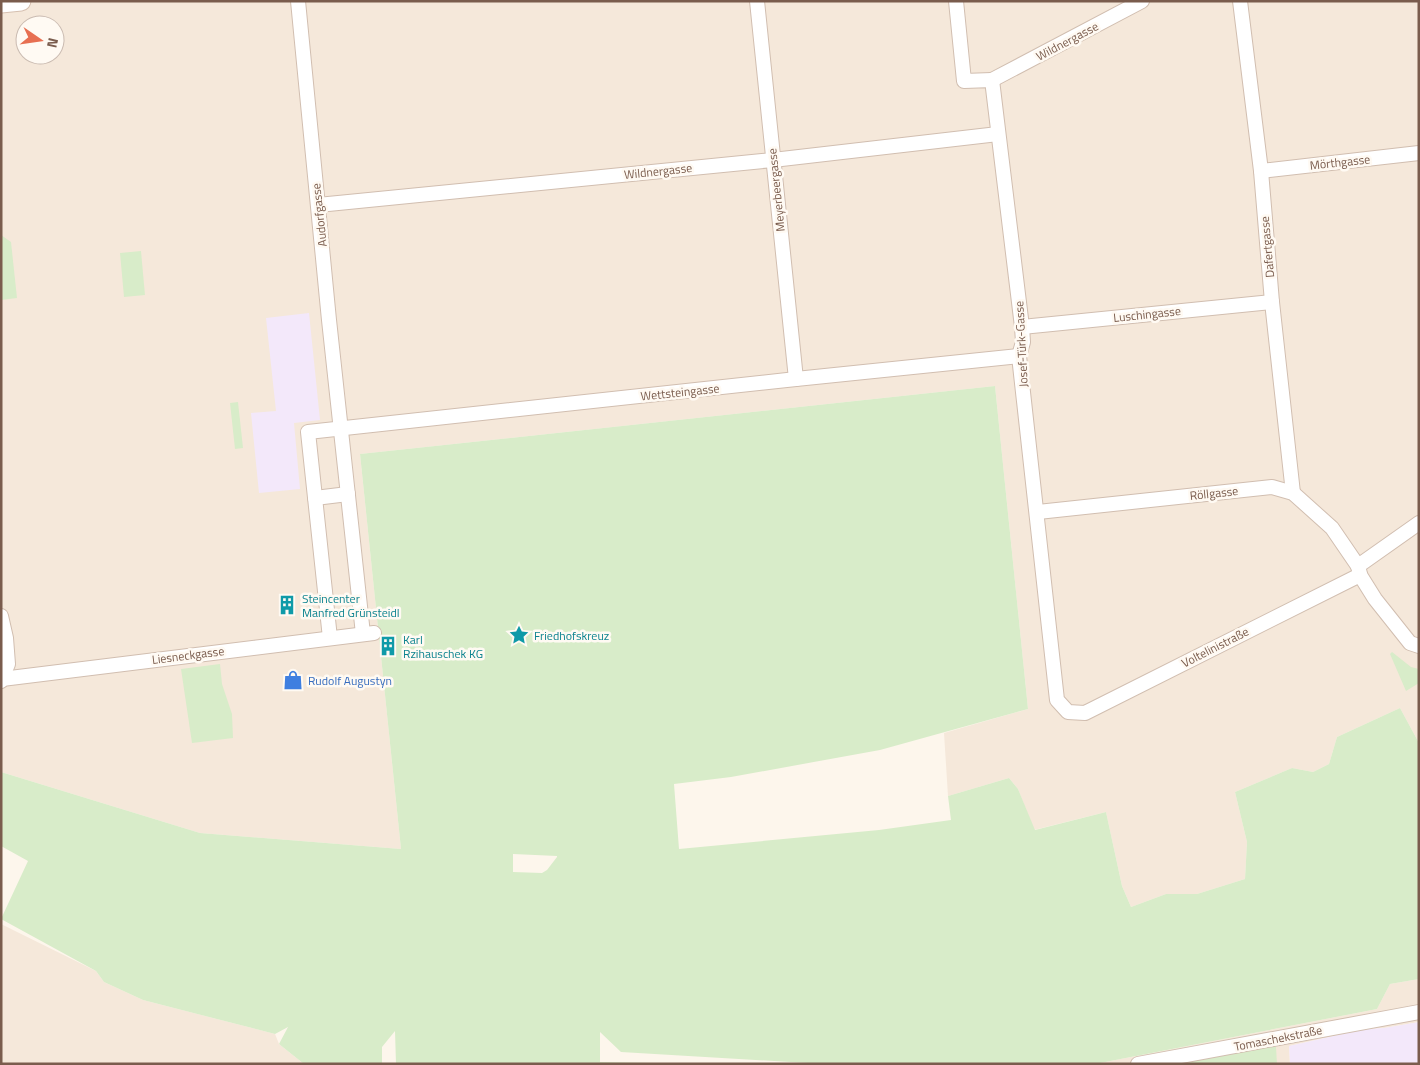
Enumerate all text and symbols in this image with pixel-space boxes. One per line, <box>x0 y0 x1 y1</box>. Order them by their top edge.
north arrow <box>15 15 65 65</box>
street label: Wildnergasse <box>1032 17 1102 65</box>
text: N <box>42 36 64 50</box>
street label: Meyerbeergasse <box>762 147 790 233</box>
street label: Mörthgasse <box>1309 149 1371 175</box>
street label: Wildnergasse <box>623 158 693 184</box>
street label: Audorfgasse <box>306 182 332 248</box>
street label: Dafertgasse <box>1255 216 1279 278</box>
street label: Josef-Türk-Gasse <box>1009 300 1033 388</box>
street label: Luschingasse <box>1112 301 1182 327</box>
street label: Wettsteingasse <box>640 378 720 406</box>
street label: Röllgasse <box>1189 481 1239 505</box>
place label: Steincenter Manfred Grünsteidl <box>302 589 400 622</box>
building icon: Steincenter Manfred Grünsteidl <box>276 594 298 616</box>
street label: Voltelinistraße <box>1178 622 1252 672</box>
place icon: Friedhofskreuz <box>508 624 530 646</box>
place label: Friedhofskreuz <box>534 626 609 645</box>
place label: Karl Rzihauschek KG <box>403 630 483 663</box>
building icon: Karl Rzihauschek KG <box>377 635 399 657</box>
street label: Liesneckgasse <box>151 641 225 669</box>
shop icon: Rudolf Augustyn <box>282 669 304 691</box>
place label: Rudolf Augustyn <box>308 671 392 690</box>
street label: Tomaschekstraße <box>1232 1020 1324 1056</box>

